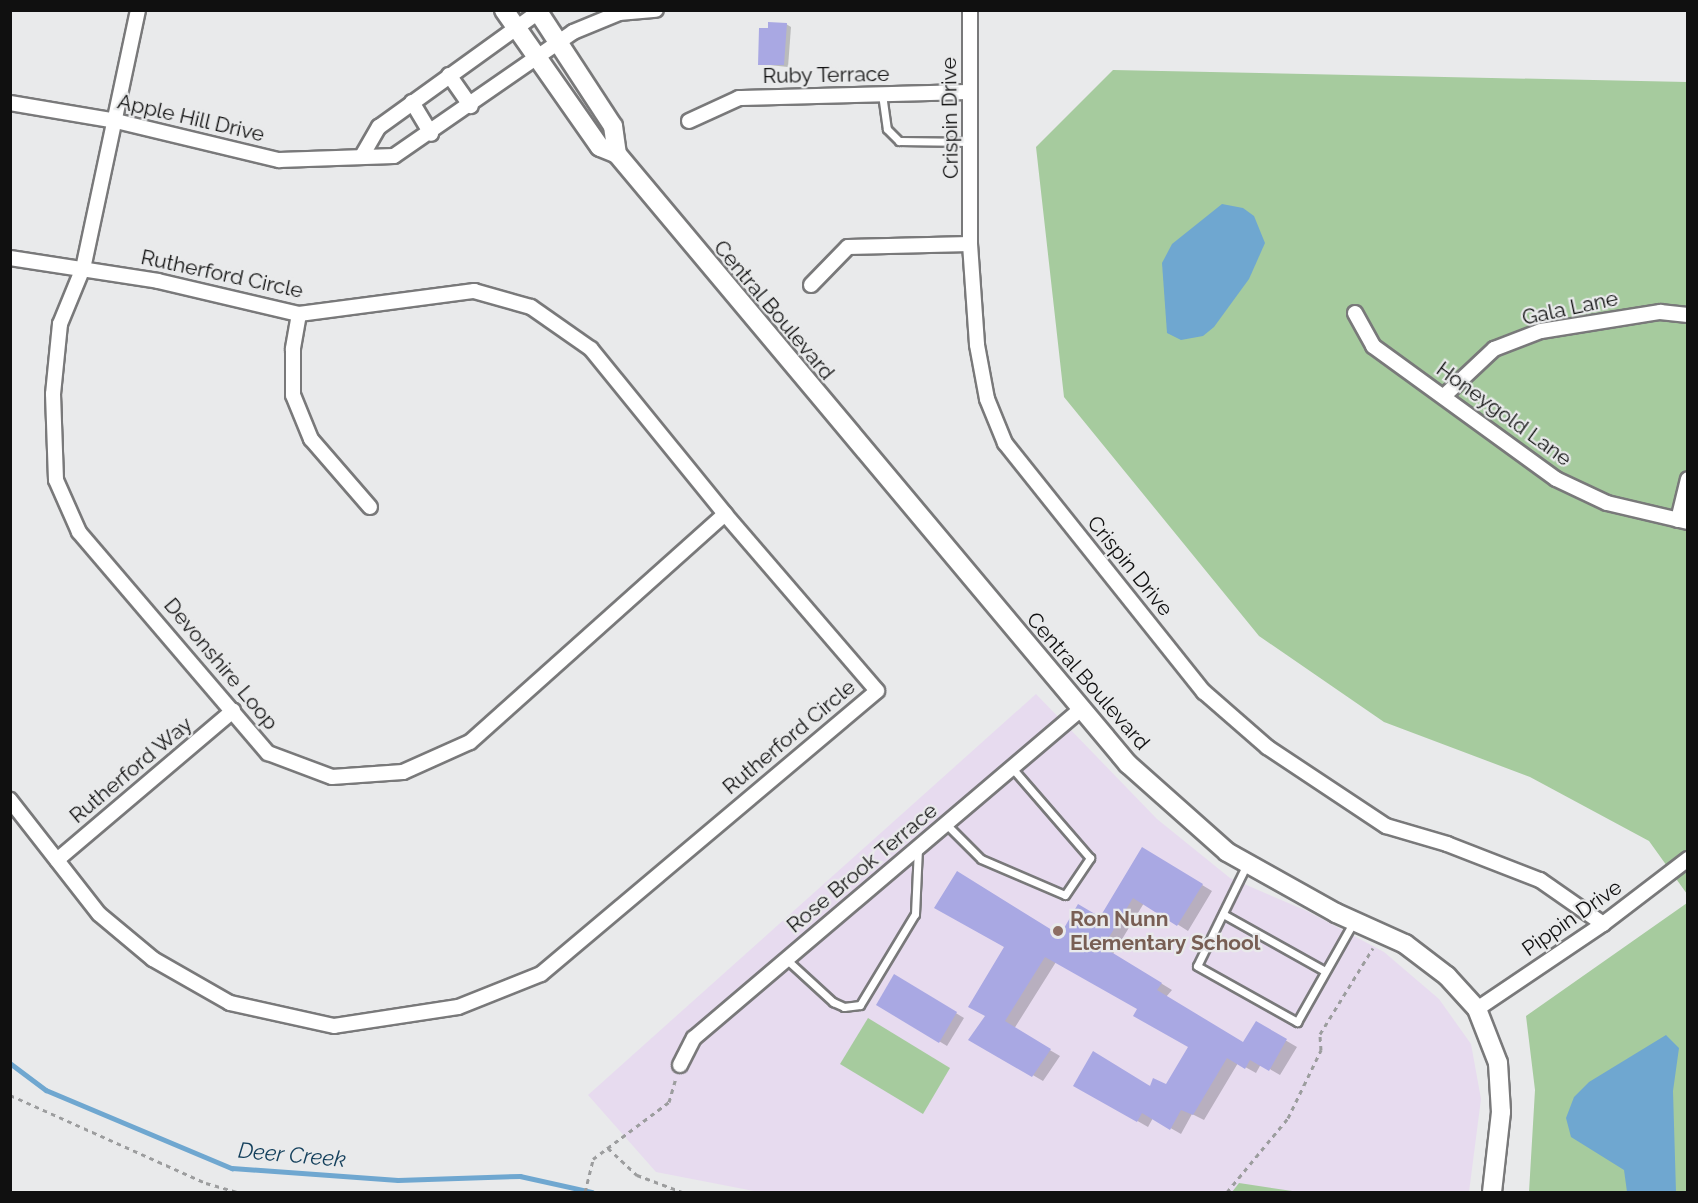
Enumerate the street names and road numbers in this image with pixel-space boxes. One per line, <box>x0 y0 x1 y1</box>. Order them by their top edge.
street label: Crispin Drive <box>936 57 964 179</box>
street label: Ruby Terrace <box>762 61 890 89</box>
street label: Apple Hill Drive <box>115 89 267 147</box>
street label: Central Boulevard <box>708 235 840 385</box>
street label: Rutherford Circle <box>139 245 305 303</box>
street label: Gala Lane <box>1520 286 1620 330</box>
street label: Honeygold Lane <box>1431 357 1577 471</box>
street label: Crispin Drive <box>1082 511 1178 621</box>
street label: Devonshire Loop <box>159 593 283 735</box>
street label: Central Boulevard <box>1021 607 1155 755</box>
street label: Rutherford Circle <box>718 674 860 800</box>
street label: Rutherford Way <box>64 711 198 829</box>
street label: Rose Brook Terrace <box>782 798 942 938</box>
street label: Pippin Drive <box>1517 874 1627 962</box>

